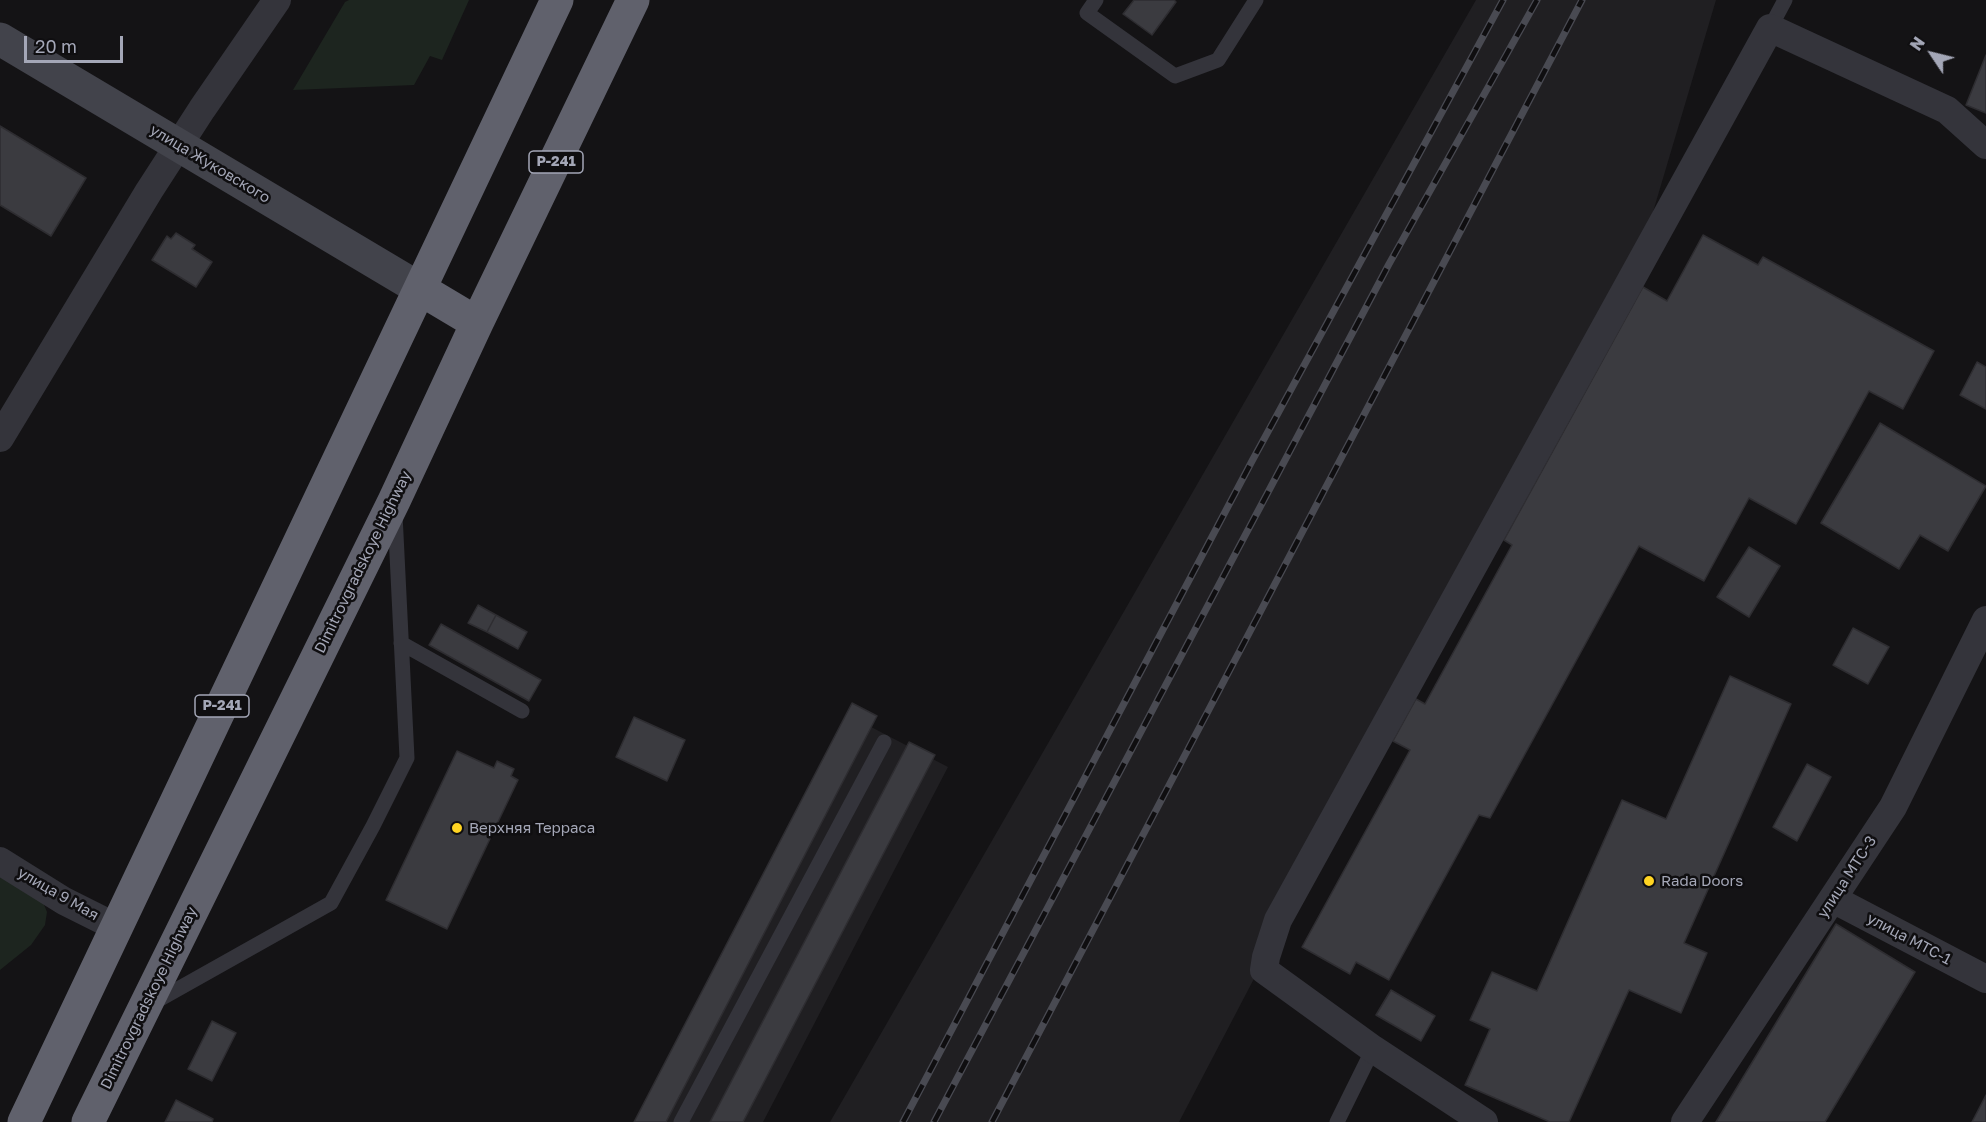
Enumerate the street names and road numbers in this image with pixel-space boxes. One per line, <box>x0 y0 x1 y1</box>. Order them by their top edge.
street label: улица Жуковского <box>147 121 273 207</box>
road number: Р-241 <box>529 151 583 173</box>
street label: Dimitrovgradskoye Highway <box>311 468 415 656</box>
road number: Р-241 <box>195 695 249 717</box>
street label: улица МТС-3 <box>1814 833 1880 921</box>
street label: улица 9 Мая <box>14 864 102 924</box>
street label: Dimitrovgradskoye Highway <box>97 904 201 1092</box>
street label: улица МТС-1 <box>1864 909 1954 969</box>

